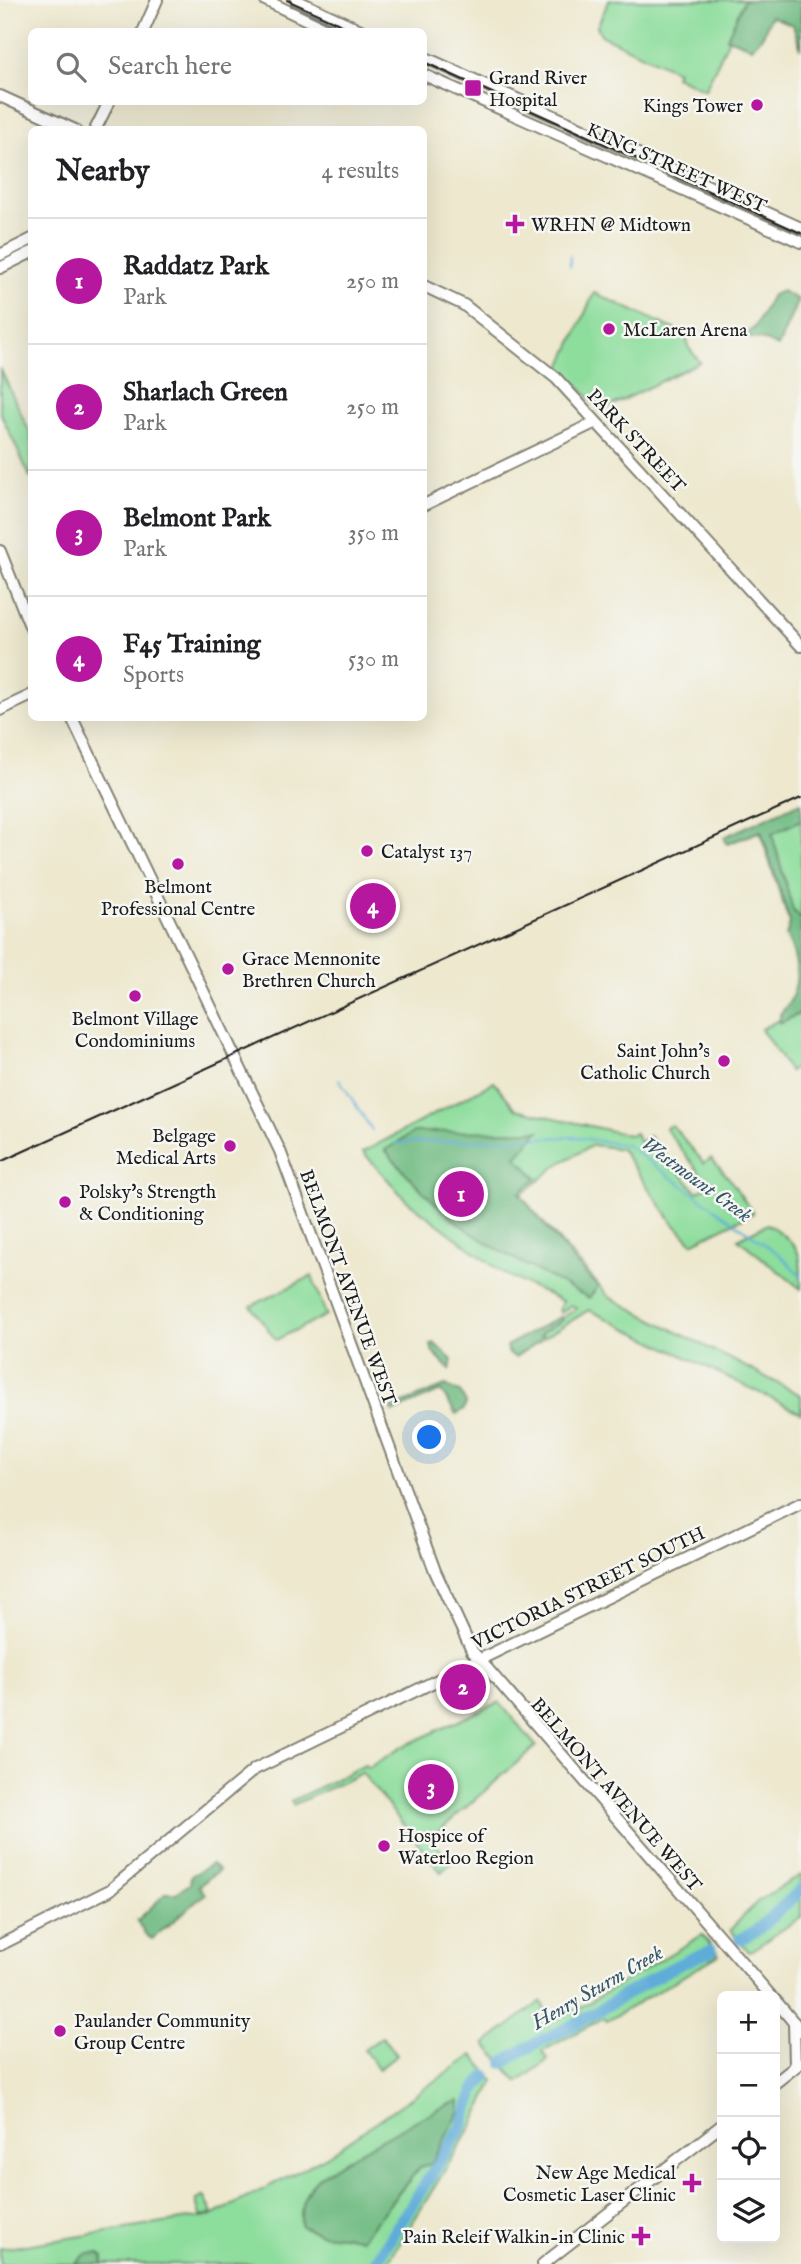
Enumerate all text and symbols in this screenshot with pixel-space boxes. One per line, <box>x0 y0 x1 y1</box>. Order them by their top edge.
search box <box>28 28 427 105</box>
icon: search <box>52 48 90 86</box>
text: Search here <box>108 50 232 83</box>
place label: Grand River Hospital <box>489 67 587 113</box>
marker: Grand River Hospital <box>463 78 483 98</box>
place label: Kings Tower <box>643 95 743 119</box>
marker: Kings Tower <box>749 97 765 113</box>
street label: KING STREET WEST <box>582 118 770 219</box>
text: Nearby <box>56 153 149 191</box>
text: 4 results <box>321 157 399 186</box>
marker: WRHN @ Midtown <box>505 214 525 234</box>
place label: WRHN @ Midtown <box>531 214 691 238</box>
text: Raddatz Park <box>123 250 269 283</box>
text: 1 <box>75 267 83 296</box>
text: 250 m <box>346 267 399 296</box>
text: Park <box>123 283 167 312</box>
place label: McLaren Arena <box>623 319 748 343</box>
marker: McLaren Arena <box>601 321 617 337</box>
text: Sharlach Green <box>123 376 288 409</box>
street label: PARK STREET <box>581 384 690 499</box>
text: 2 <box>74 393 84 422</box>
text: 250 m <box>346 393 399 422</box>
text: Park <box>123 409 167 438</box>
text: Belmont Park <box>123 502 271 535</box>
text: 3 <box>75 519 83 548</box>
text: 350 m <box>348 519 399 548</box>
text: Park <box>123 535 167 564</box>
text: F45 Training <box>123 628 261 661</box>
text: 4 <box>73 645 85 674</box>
text: 530 m <box>348 645 399 674</box>
text: Sports <box>123 661 184 690</box>
place label: Catalyst 137 <box>381 841 472 865</box>
marker: Catalyst 137 <box>359 843 375 859</box>
marker: Belmont Professional Centre <box>170 856 186 872</box>
place label: Belmont Professional Centre <box>101 876 256 922</box>
pin: 4 <box>350 880 396 932</box>
place label: Grace Mennonite Brethren Church <box>242 948 381 994</box>
marker: Grace Mennonite Brethren Church <box>220 961 236 977</box>
marker: Belmont Village Condominiums <box>127 988 143 1004</box>
place label: Belmont Village Condominiums <box>71 1008 199 1054</box>
place label: Saint John's Catholic Church <box>580 1040 710 1086</box>
marker: Saint John's Catholic Church <box>716 1053 732 1069</box>
place label: Belgage Medical Arts <box>116 1125 216 1171</box>
water label: Westmount Creek <box>636 1131 757 1230</box>
marker: Belgage Medical Arts <box>222 1138 238 1154</box>
street label: BELMONT AVENUE WEST <box>293 1167 401 1409</box>
pin: 1 <box>438 1168 484 1220</box>
place label: Polsky's Strength & Conditioning <box>79 1181 216 1227</box>
marker: Polsky's Strength & Conditioning <box>57 1194 73 1210</box>
your location <box>412 1420 446 1454</box>
street label: VICTORIA STREET SOUTH <box>467 1522 710 1656</box>
pin: 2 <box>440 1661 486 1713</box>
street label: BELMONT AVENUE WEST <box>525 1693 706 1897</box>
pin: 3 <box>408 1761 454 1813</box>
place label: Hospice of Waterloo Region <box>398 1825 534 1871</box>
marker: Hospice of Waterloo Region <box>376 1838 392 1854</box>
water label: Henry Sturm Creek <box>526 1940 669 2037</box>
map controls <box>717 1991 780 2243</box>
button: + <box>717 1991 780 2054</box>
place label: Paulander Community Group Centre <box>74 2010 251 2056</box>
marker: Paulander Community Group Centre <box>52 2023 68 2039</box>
button: − <box>717 2054 780 2117</box>
button: locate <box>717 2117 780 2180</box>
place label: New Age Medical Cosmetic Laser Clinic <box>503 2162 677 2208</box>
marker: New Age Medical Cosmetic Laser Clinic <box>682 2173 702 2193</box>
button: layers <box>717 2180 780 2243</box>
place label: Pain Releif Walkin-in Clinic <box>402 2226 625 2250</box>
marker: Pain Releif Walkin-in Clinic <box>631 2226 651 2246</box>

